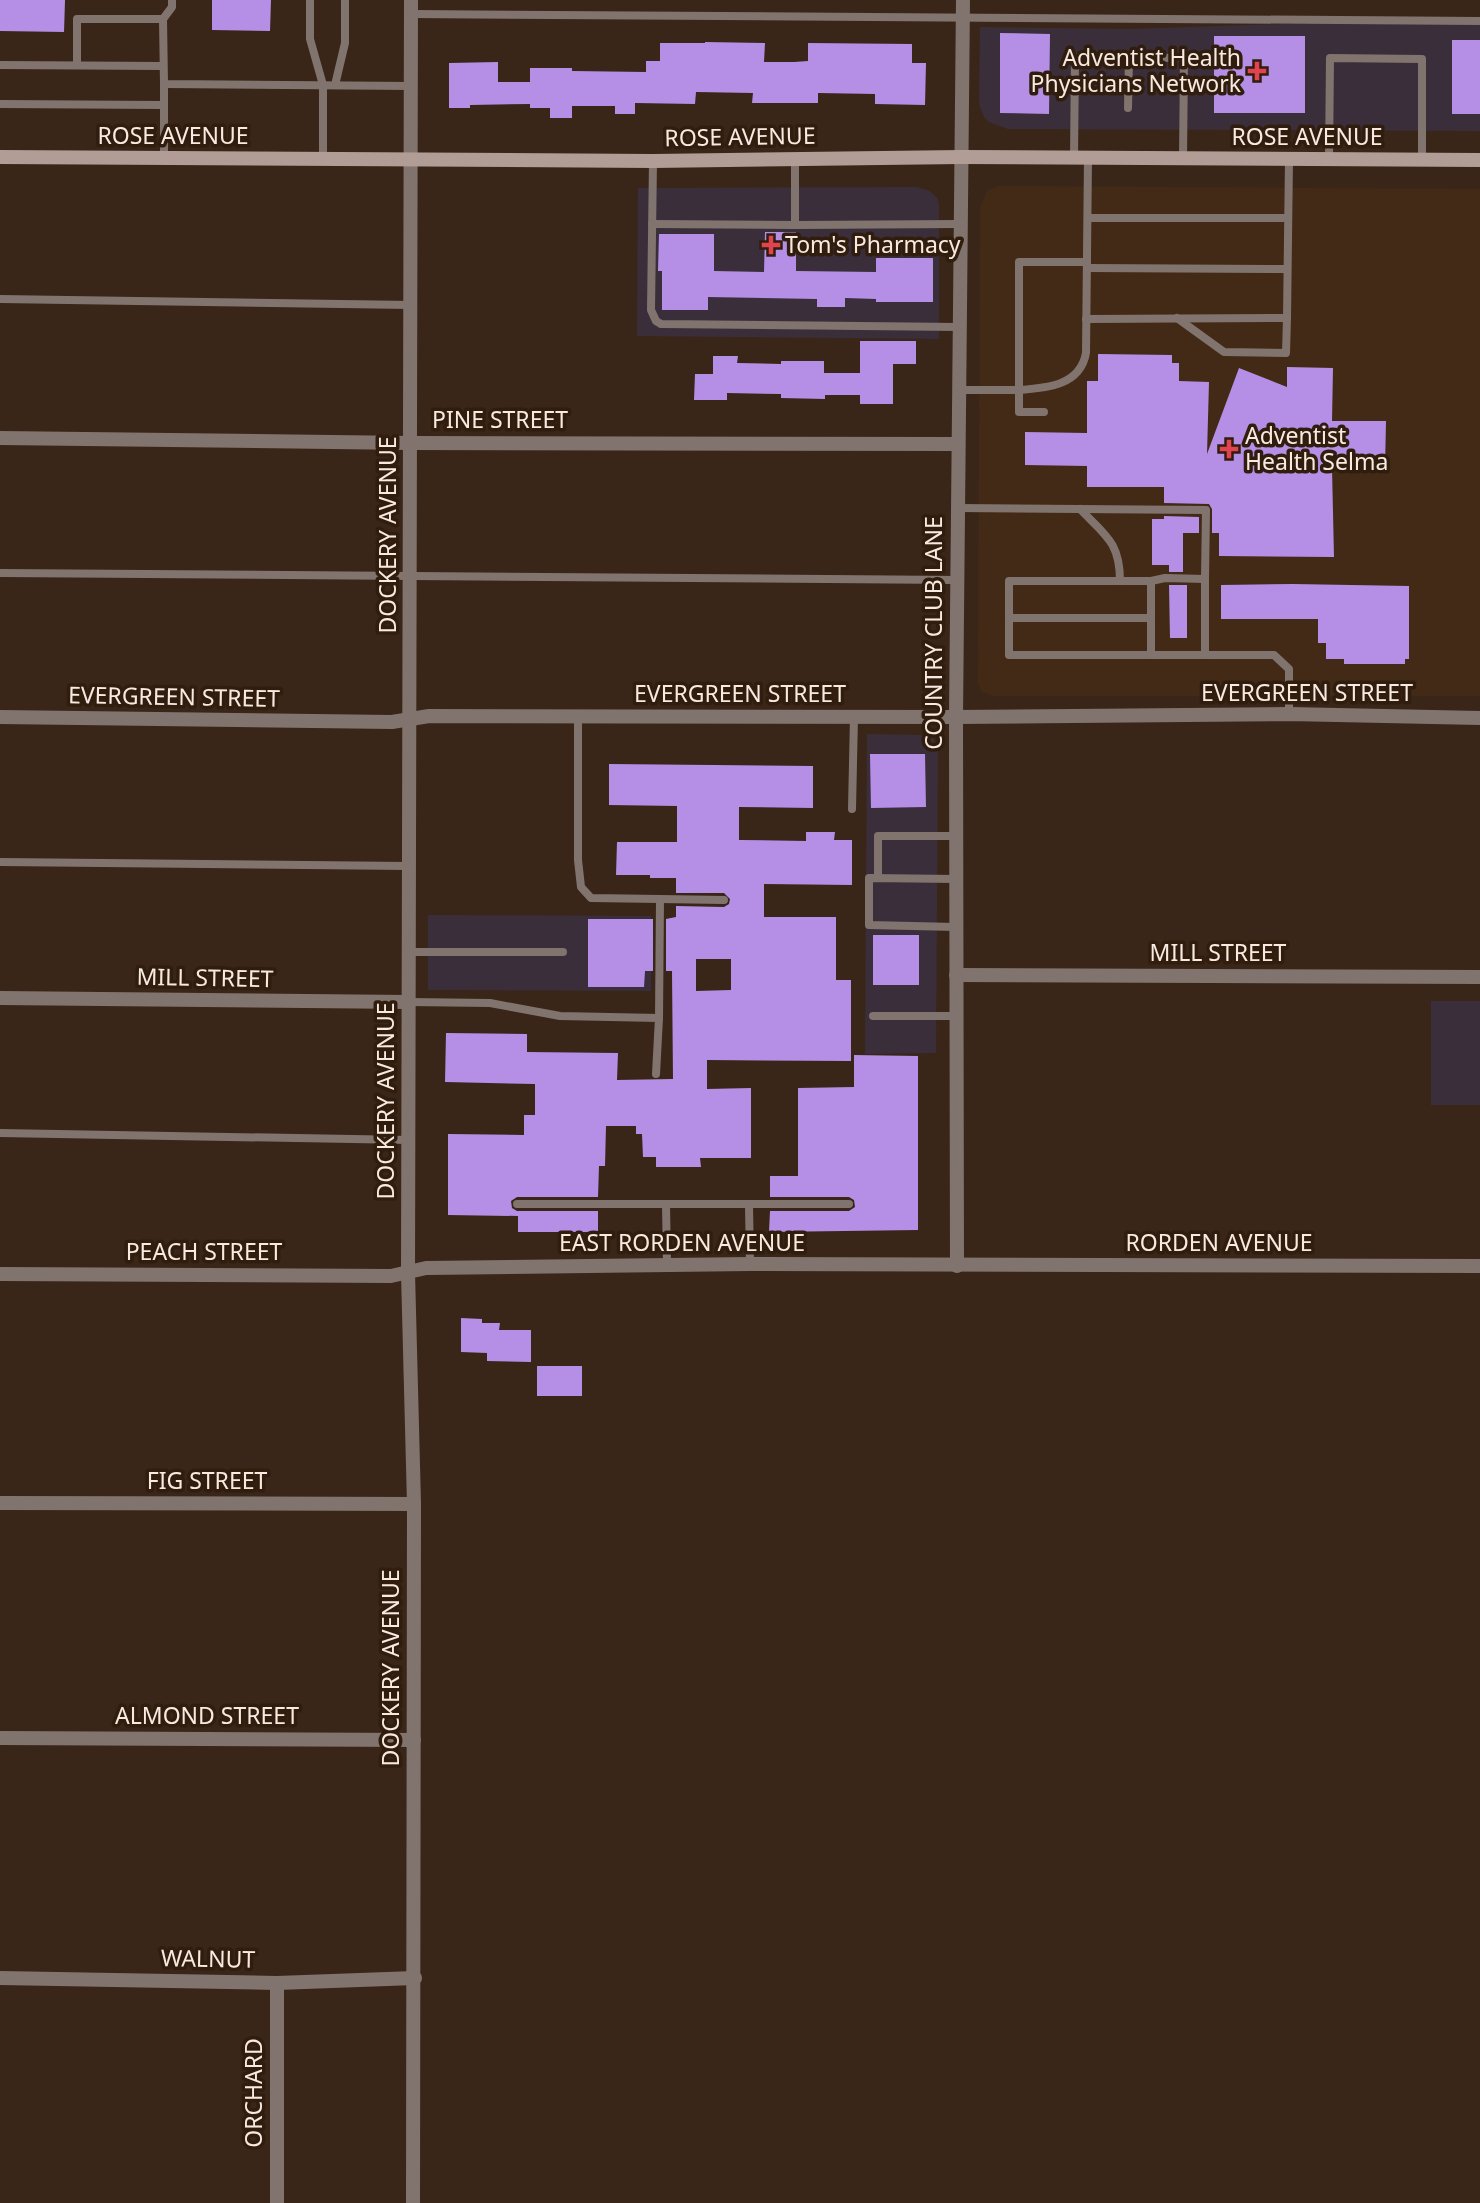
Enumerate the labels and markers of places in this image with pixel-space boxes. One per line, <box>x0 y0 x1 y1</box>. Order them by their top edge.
place label: Adventist Health Physicians Network <box>1031 41 1242 99</box>
marker: Adventist Health Physicians Network <box>1247 61 1267 81</box>
place label: Tom's Pharmacy <box>785 228 961 260</box>
marker: Tom's Pharmacy <box>763 237 779 253</box>
place label: Adventist Health Selma <box>1245 419 1388 477</box>
marker: Adventist Health Selma <box>1219 439 1239 459</box>

